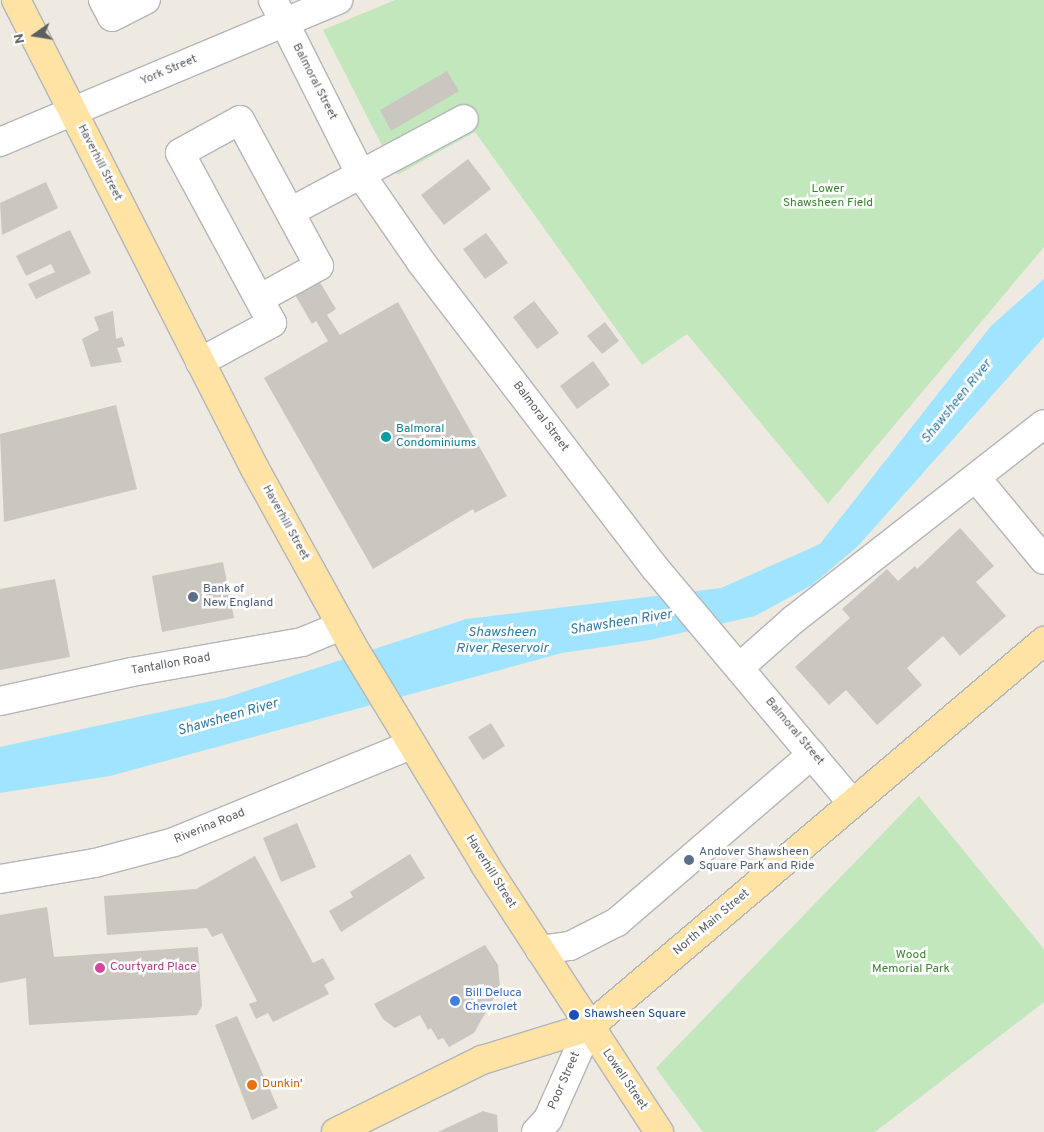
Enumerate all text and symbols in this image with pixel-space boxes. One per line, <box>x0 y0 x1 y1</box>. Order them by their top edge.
north arrow <box>10 10 60 60</box>
text: N <box>10 32 29 45</box>
street label: Balmoral Street <box>288 41 340 123</box>
street label: York Street <box>139 53 199 89</box>
street label: Haverhill Street <box>74 123 124 203</box>
park label: Lower Shawsheen Field <box>783 183 873 211</box>
water label: Shawsheen River <box>918 357 996 447</box>
street label: Balmoral Street <box>509 379 571 455</box>
place label: Balmoral Condominiums <box>396 423 476 451</box>
marker: Balmoral Condominiums <box>380 431 392 443</box>
street label: Haverhill Street <box>258 483 312 563</box>
place label: Bank of New England <box>203 583 273 611</box>
marker: Bank of New England <box>187 591 199 603</box>
water label: Shawsheen River <box>569 607 673 639</box>
water label: Shawsheen River Reservoir <box>456 625 548 658</box>
street label: Tantallon Road <box>130 651 212 679</box>
street label: Balmoral Street <box>761 695 827 769</box>
water label: Shawsheen River <box>176 696 280 740</box>
street label: Riverina Road <box>173 806 247 848</box>
street label: Haverhill Street <box>462 833 518 911</box>
place label: Andover Shawsheen Square Park and Ride <box>699 846 814 874</box>
marker: Andover Shawsheen Square Park and Ride <box>683 854 695 866</box>
street label: North Main Street <box>671 887 753 959</box>
park label: Wood Memorial Park <box>872 949 950 977</box>
place label: Courtyard Place <box>110 961 197 975</box>
marker: Courtyard Place <box>94 962 106 974</box>
place label: Bill Deluca Chevrolet <box>465 987 522 1015</box>
marker: Bill Deluca Chevrolet <box>449 995 461 1007</box>
place label: Shawsheen Square <box>584 1008 686 1022</box>
marker: Shawsheen Square <box>568 1009 580 1021</box>
street label: Lowell Street <box>598 1047 650 1113</box>
street label: Poor Street <box>546 1050 584 1112</box>
place label: Dunkin' <box>262 1078 303 1092</box>
marker: Dunkin' <box>246 1079 258 1091</box>

